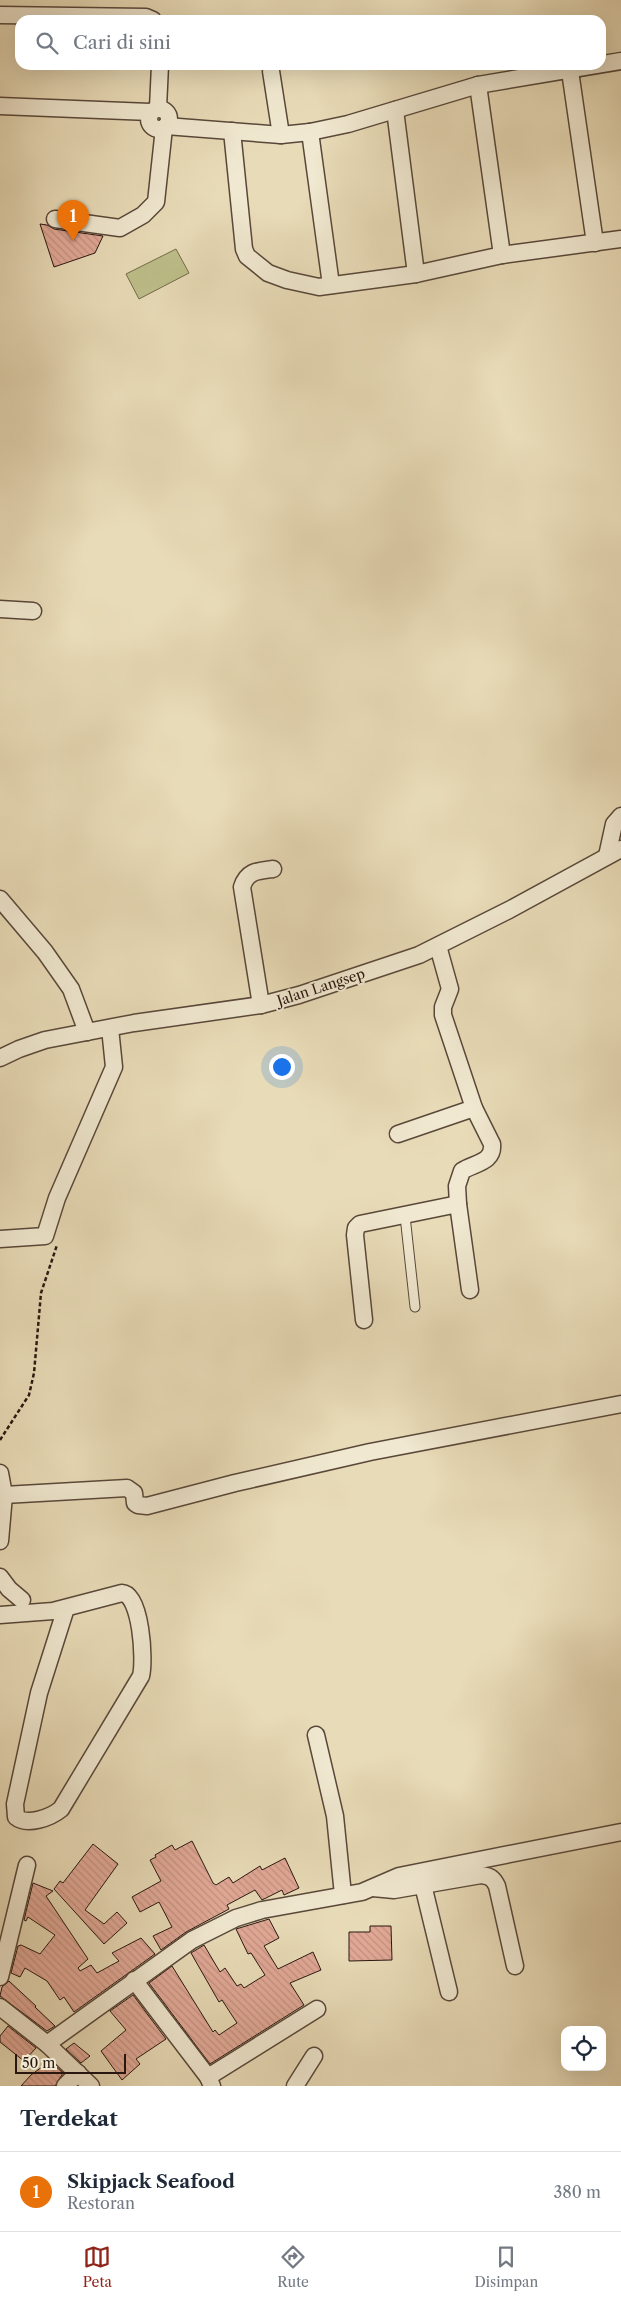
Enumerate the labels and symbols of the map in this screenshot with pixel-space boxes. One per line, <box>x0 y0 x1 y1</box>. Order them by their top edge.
pin: 1 <box>57 200 89 241</box>
street label: Jalan Langsep <box>273 964 367 1010</box>
your location <box>269 1054 295 1080</box>
scale bar <box>15 2051 126 2074</box>

